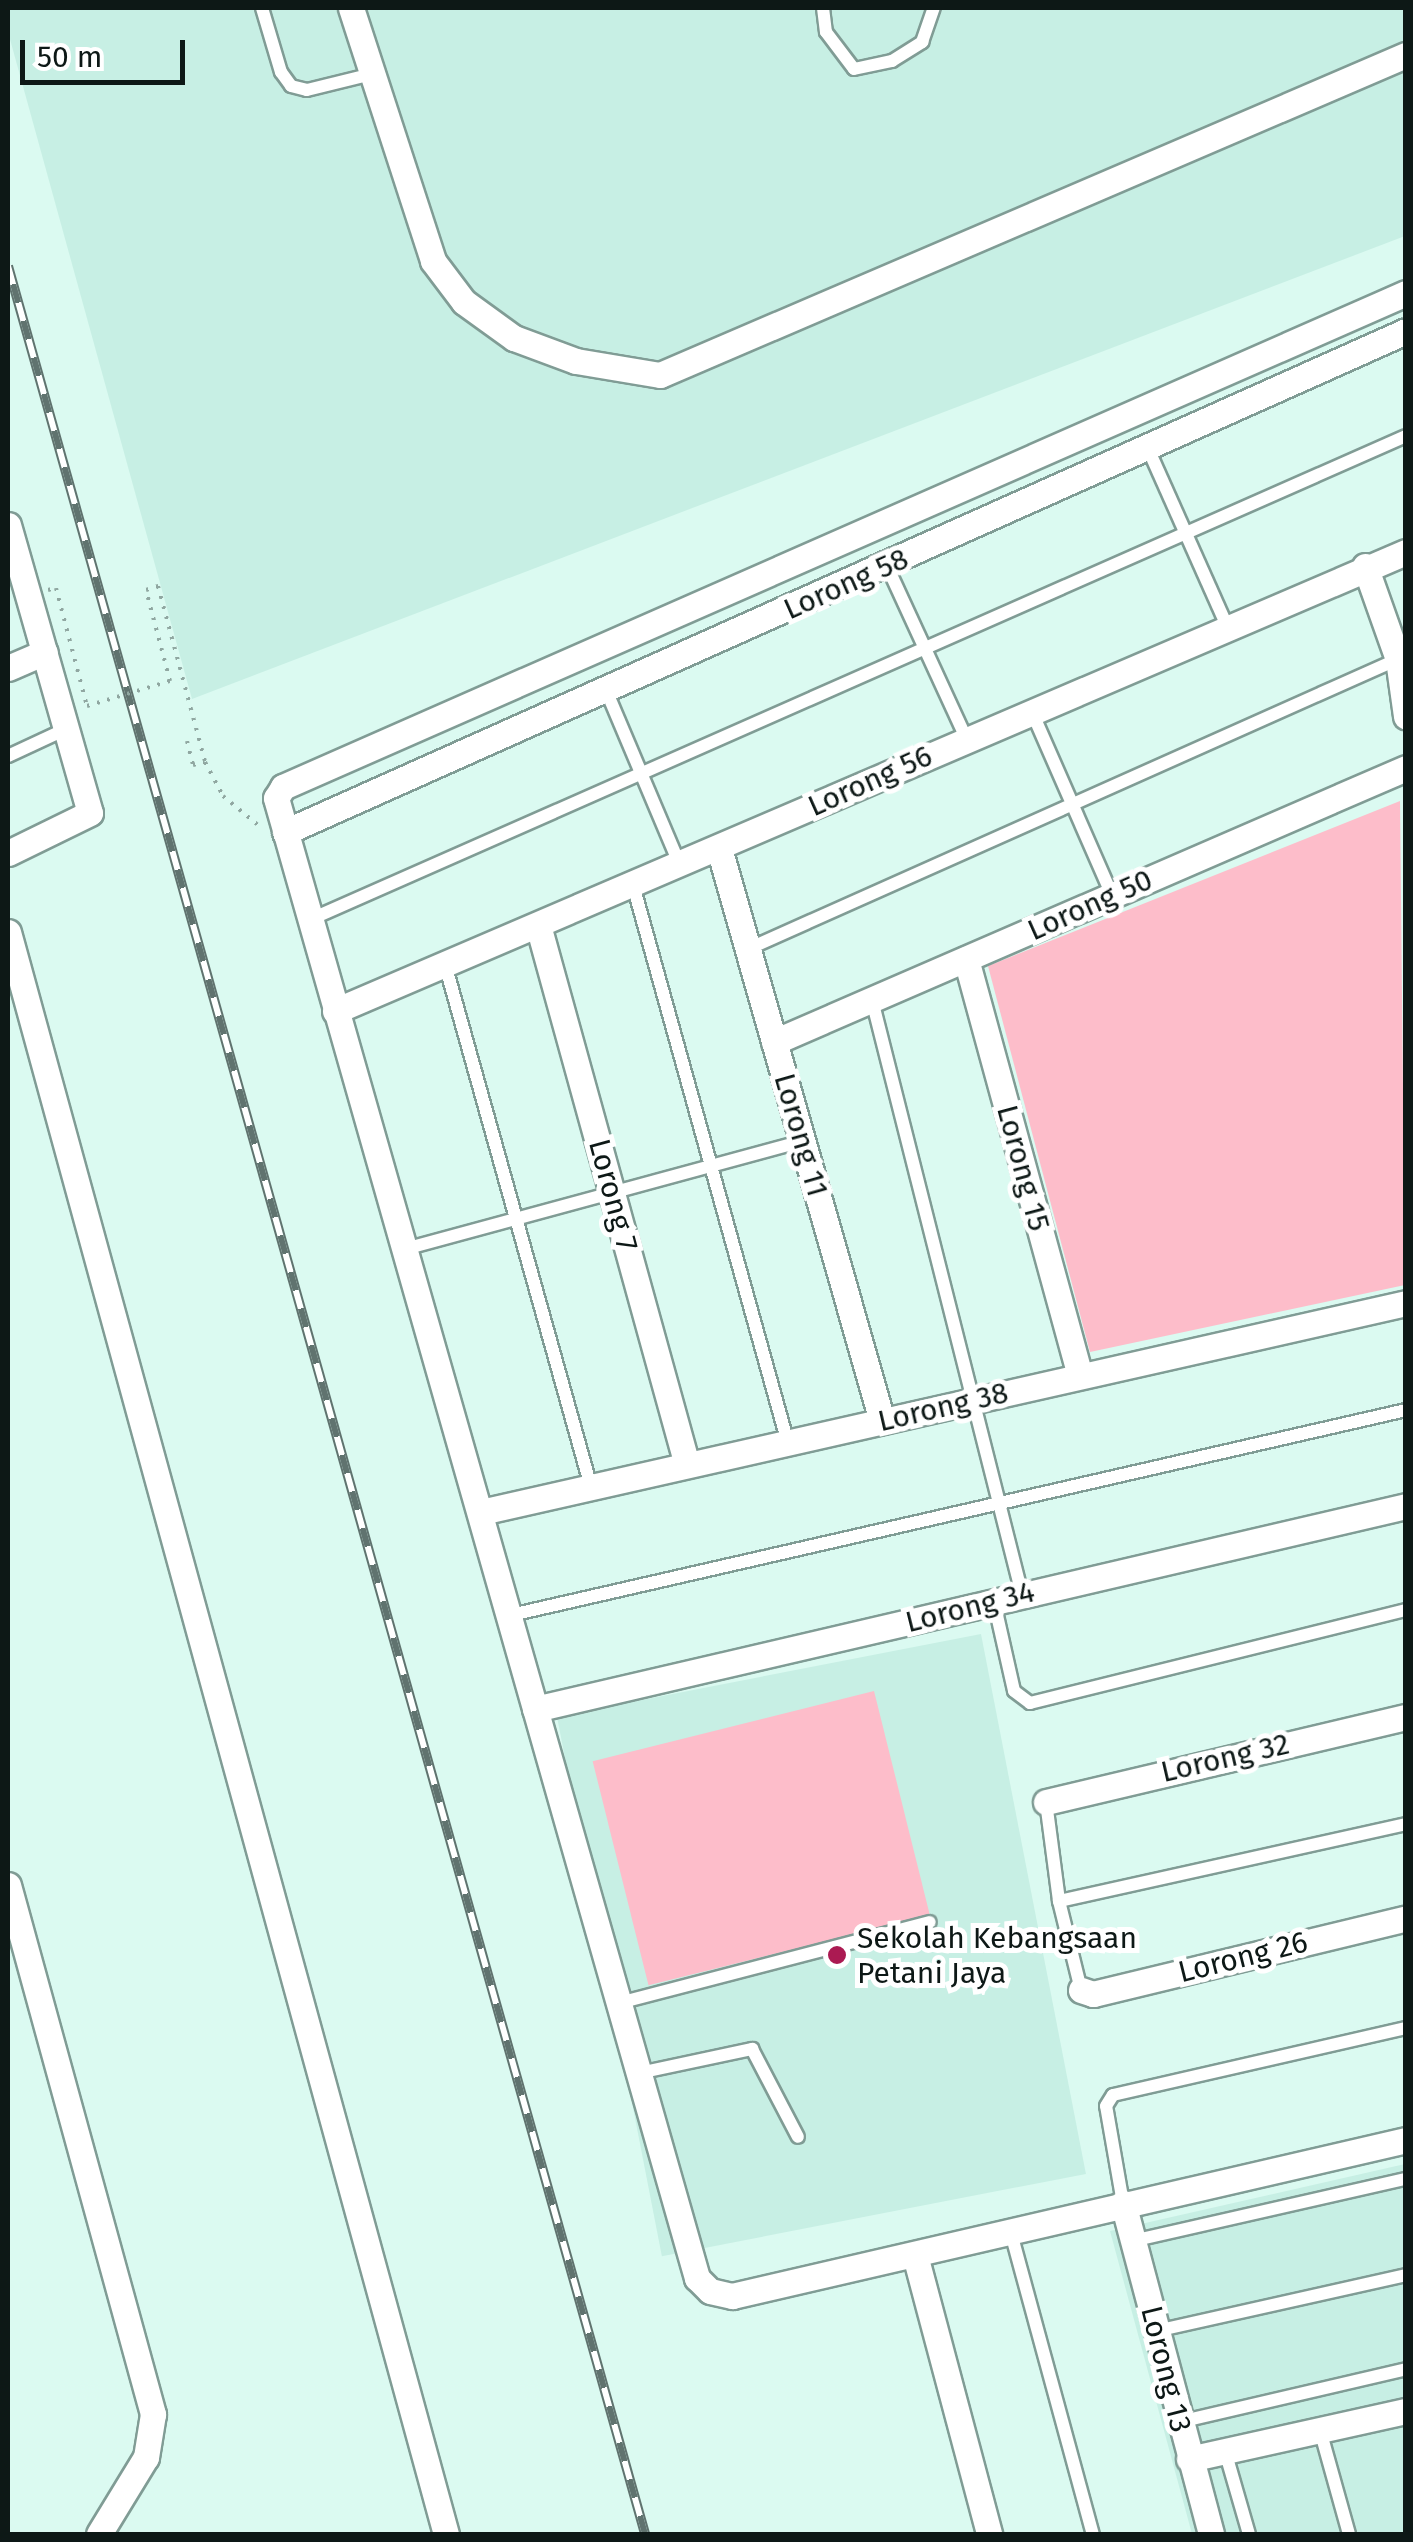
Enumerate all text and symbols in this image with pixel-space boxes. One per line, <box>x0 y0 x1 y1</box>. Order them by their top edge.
scale bar <box>25 20 190 82</box>
text: 50 m <box>37 39 102 75</box>
street label: Lorong 58 <box>778 541 914 627</box>
street label: Lorong 56 <box>802 738 938 824</box>
street label: Lorong 50 <box>1022 862 1158 948</box>
street label: Lorong 11 <box>766 1069 836 1201</box>
street label: Lorong 15 <box>989 1101 1057 1235</box>
street label: Lorong 7 <box>581 1135 645 1255</box>
street label: Lorong 38 <box>874 1375 1012 1439</box>
street label: Lorong 34 <box>902 1574 1038 1640</box>
street label: Lorong 32 <box>1157 1726 1293 1790</box>
place label: Sekolah Kebangsaan Petani Jaya <box>857 1920 1137 1990</box>
street label: Lorong 26 <box>1175 1924 1311 1990</box>
marker: Sekolah Kebangsaan Petani Jaya <box>826 1944 848 1966</box>
street label: Lorong 13 <box>1133 2302 1199 2436</box>

